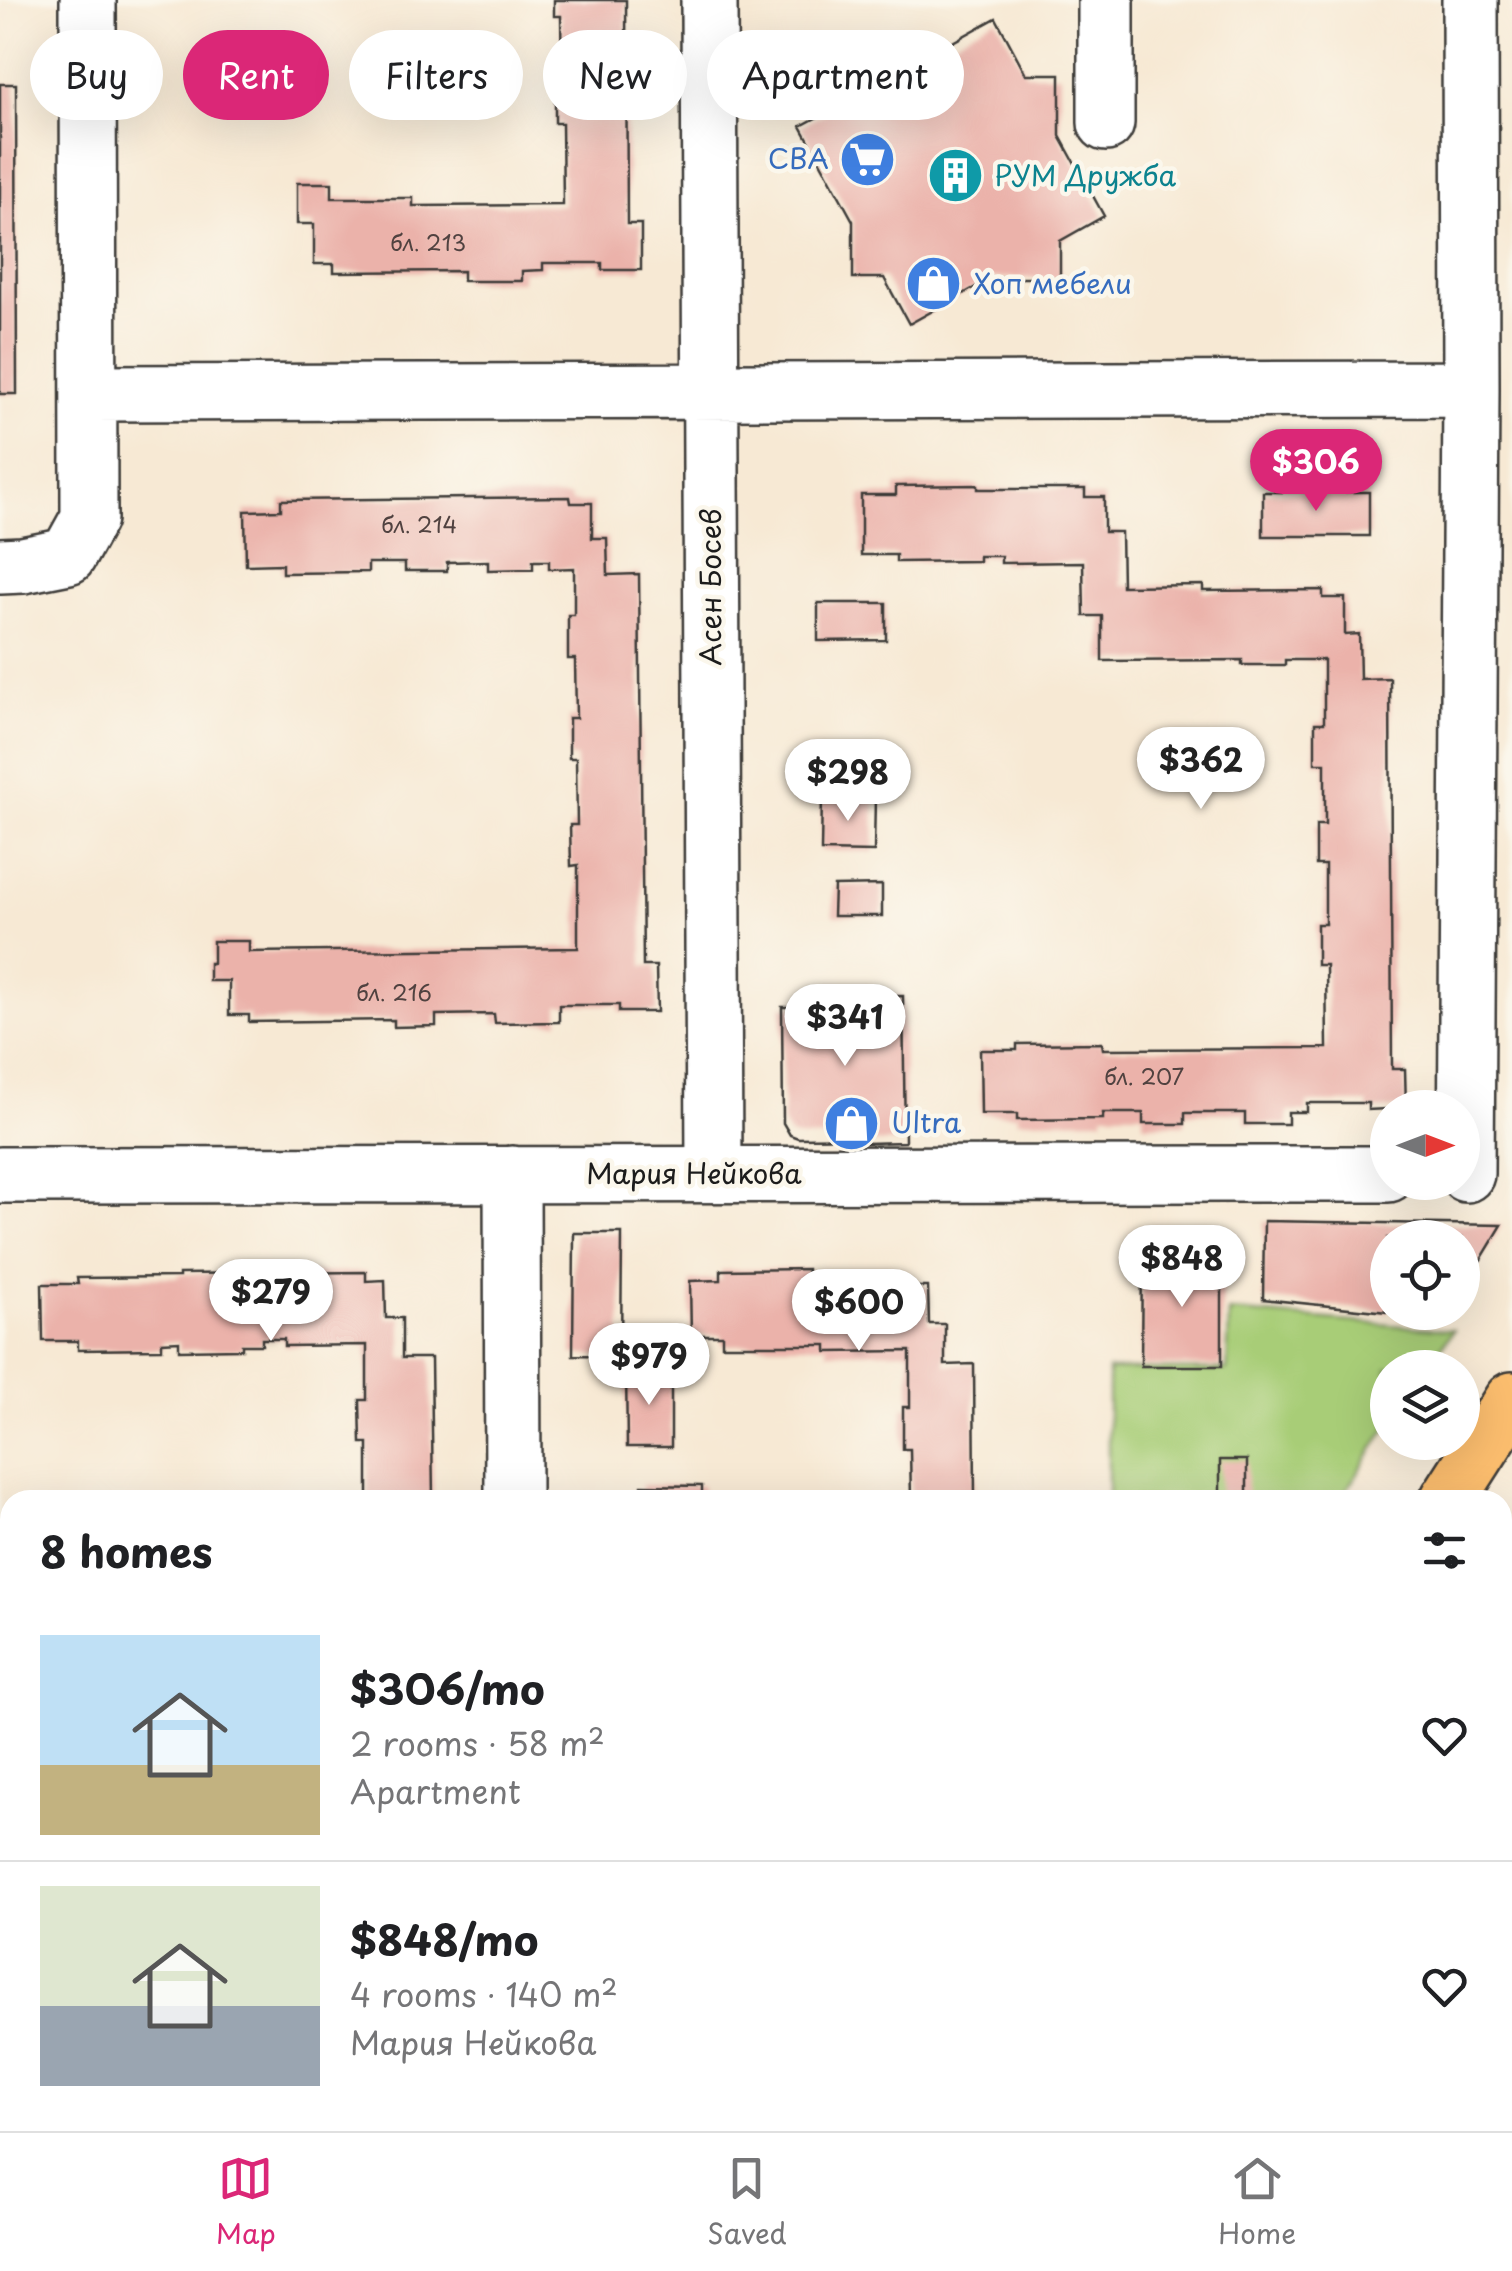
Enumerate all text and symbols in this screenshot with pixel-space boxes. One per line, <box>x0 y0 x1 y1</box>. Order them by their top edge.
chip: Buy <box>30 30 163 120</box>
chip: Rent <box>183 30 329 120</box>
chip: Filters <box>349 30 523 120</box>
chip: New <box>543 30 687 120</box>
chip: Apartment <box>707 30 964 120</box>
supermarket icon: CBA <box>838 129 898 189</box>
place label: CBA <box>768 136 829 179</box>
building icon: РУМ Дружба <box>925 146 985 206</box>
place label: РУМ Дружба <box>994 153 1177 196</box>
house number: бл. 213 <box>390 225 466 258</box>
shop icon: Хоп мебели <box>904 254 964 314</box>
place label: Хоп мебели <box>973 261 1132 304</box>
pin: $306 <box>1257 429 1375 514</box>
text: $306 <box>1272 437 1360 485</box>
house number: бл. 214 <box>381 507 457 540</box>
street label: Асен Босев <box>688 508 731 666</box>
pin: $362 <box>1142 727 1260 812</box>
text: $362 <box>1159 735 1243 783</box>
pin: $298 <box>789 739 907 824</box>
text: $298 <box>807 747 889 795</box>
house number: бл. 216 <box>356 975 432 1008</box>
pin: $341 <box>786 984 904 1069</box>
text: $341 <box>807 992 883 1040</box>
house number: бл. 207 <box>1104 1059 1184 1092</box>
north arrow <box>1370 1090 1480 1200</box>
map controls <box>1370 1090 1480 1460</box>
shop icon: Ultra <box>822 1093 882 1153</box>
place label: Ultra <box>891 1100 962 1143</box>
street label: Мария Нейкова <box>586 1151 802 1194</box>
button: locate <box>1370 1220 1480 1330</box>
pin: $848 <box>1123 1225 1241 1310</box>
text: $848 <box>1141 1233 1223 1281</box>
pin: $279 <box>212 1259 330 1344</box>
text: $279 <box>231 1267 311 1315</box>
pin: $600 <box>800 1269 918 1354</box>
text: $600 <box>814 1277 904 1325</box>
pin: $979 <box>590 1323 708 1408</box>
text: $979 <box>610 1331 688 1379</box>
button: layers <box>1370 1350 1480 1460</box>
text: 8 homes <box>40 1519 213 1582</box>
icon: filters <box>1417 1523 1472 1578</box>
text: $306/mo <box>350 1656 545 1719</box>
icon: home <box>120 1675 240 1795</box>
icon: heart <box>1417 1708 1472 1763</box>
text: 2 rooms · 58 m² <box>350 1719 605 1767</box>
text: Apartment <box>350 1767 521 1815</box>
text: $848/mo <box>350 1907 538 1970</box>
icon: home <box>120 1926 240 2046</box>
icon: heart <box>1417 1959 1472 2014</box>
text: 4 rooms · 140 m² <box>350 1970 618 2018</box>
text: Мария Нейкова <box>350 2018 596 2066</box>
tab: Map <box>216 2151 276 2254</box>
tab: Saved <box>707 2151 787 2254</box>
tab: Home <box>1218 2151 1296 2254</box>

